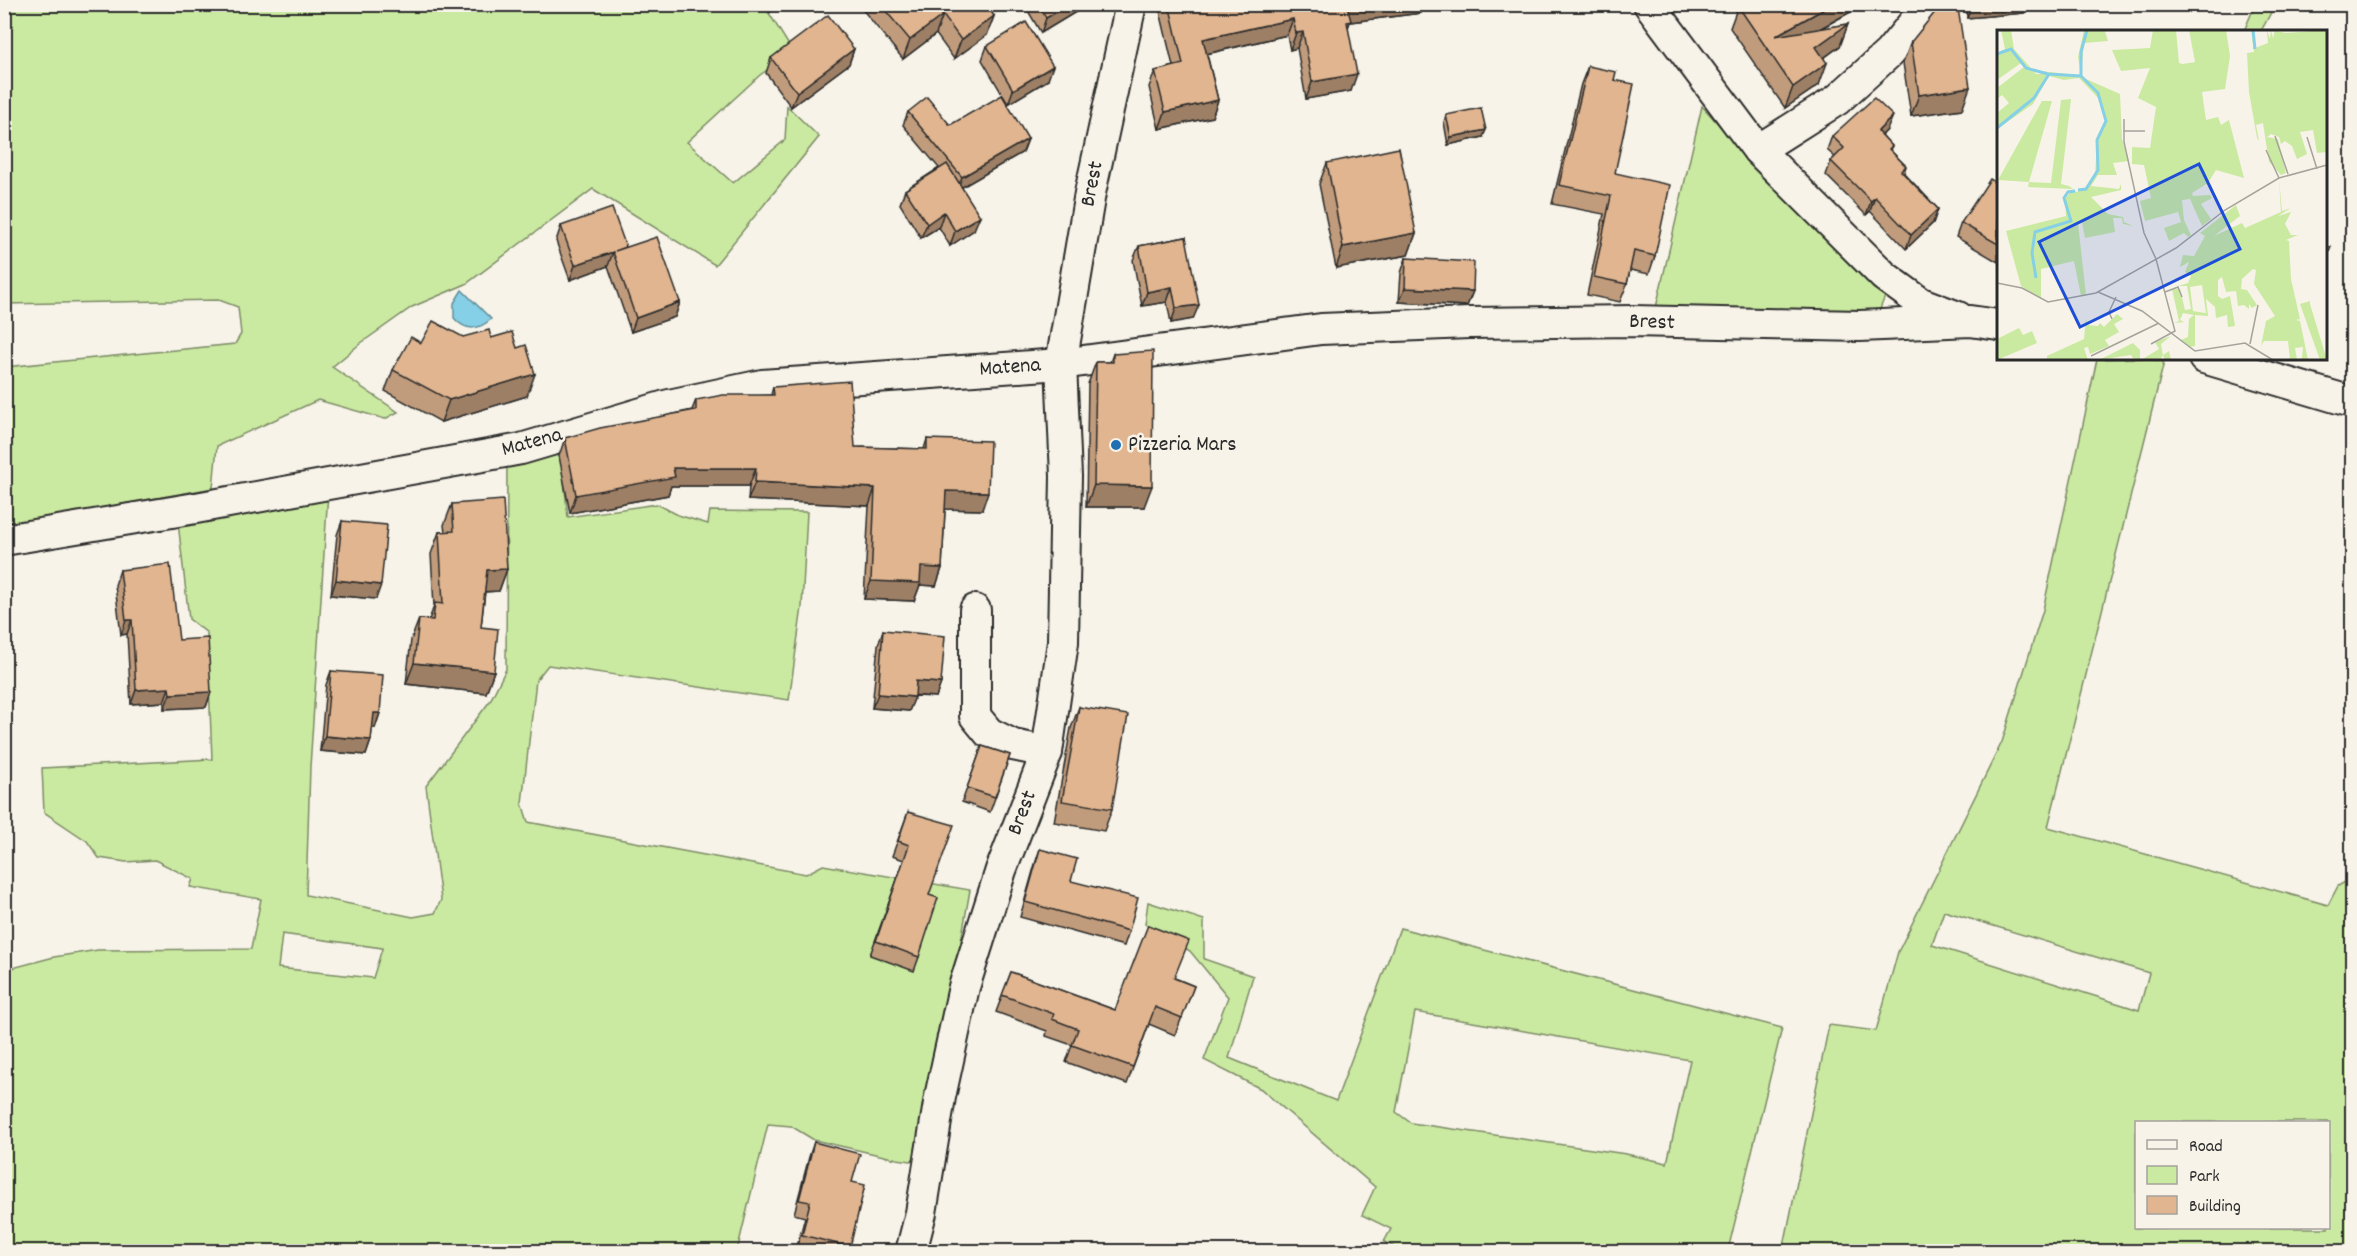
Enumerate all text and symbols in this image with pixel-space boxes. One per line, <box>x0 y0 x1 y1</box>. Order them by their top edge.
inset map <box>1997 30 2327 360</box>
street label: Brest <box>1073 159 1113 209</box>
street label: Brest <box>1629 307 1675 339</box>
street label: Matena <box>978 350 1042 386</box>
street label: Matena <box>498 420 566 466</box>
place label: Pizzeria Mars <box>1128 430 1237 461</box>
marker: Pizzeria Mars <box>1109 438 1123 452</box>
street label: Brest <box>1000 786 1046 840</box>
legend <box>2135 1121 2330 1229</box>
text: Road <box>2189 1135 2223 1160</box>
text: Park <box>2189 1165 2220 1190</box>
text: Building <box>2189 1195 2241 1220</box>

